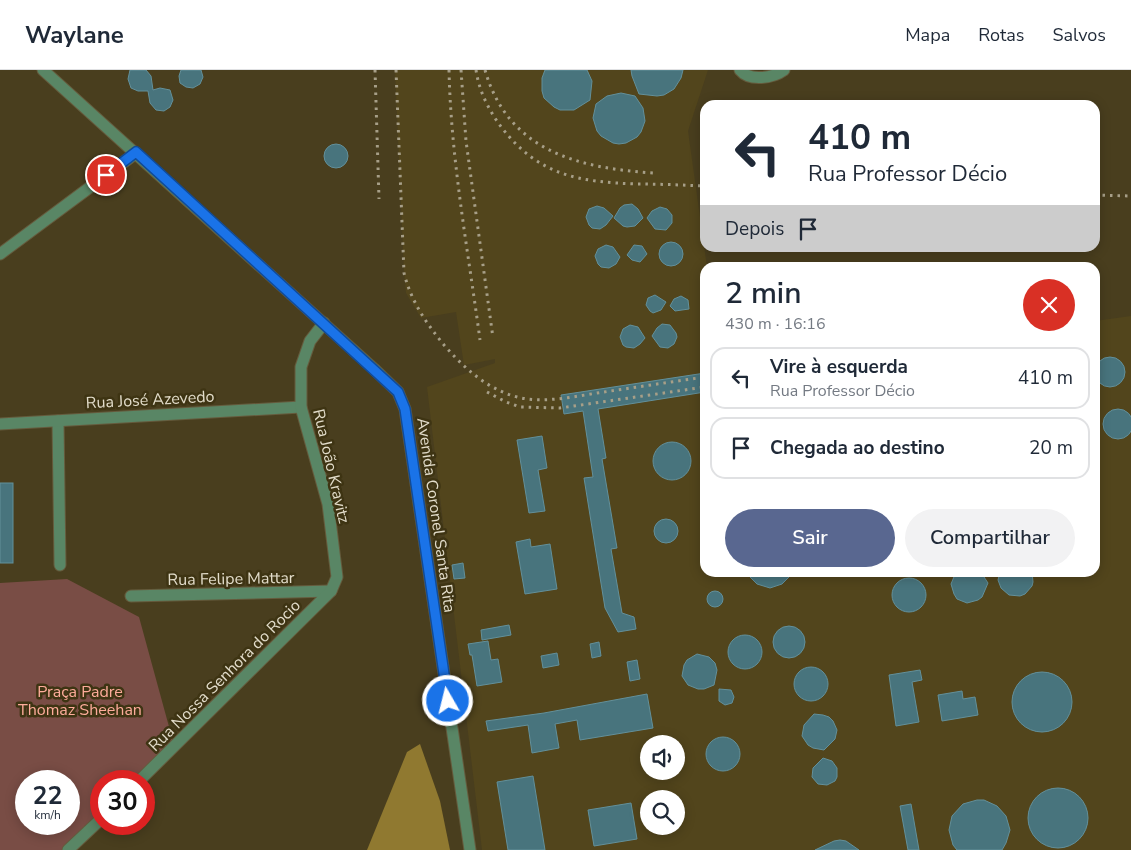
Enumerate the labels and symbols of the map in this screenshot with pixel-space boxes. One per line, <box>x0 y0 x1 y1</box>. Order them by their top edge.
pin <box>85 154 127 196</box>
street label: Rua José Azevedo <box>85 386 215 414</box>
street label: Rua João Kravitz <box>307 407 355 526</box>
street label: Avenida Coronel Santa Rita <box>411 416 461 614</box>
street label: Rua Felipe Mattar <box>167 567 295 591</box>
street label: Rua Nossa Senhora do Rocio <box>144 595 306 756</box>
position arrow <box>421 674 473 726</box>
park label: Praça Padre Thomaz Sheehan <box>18 681 142 721</box>
speed limit sign: 30 <box>90 770 155 835</box>

